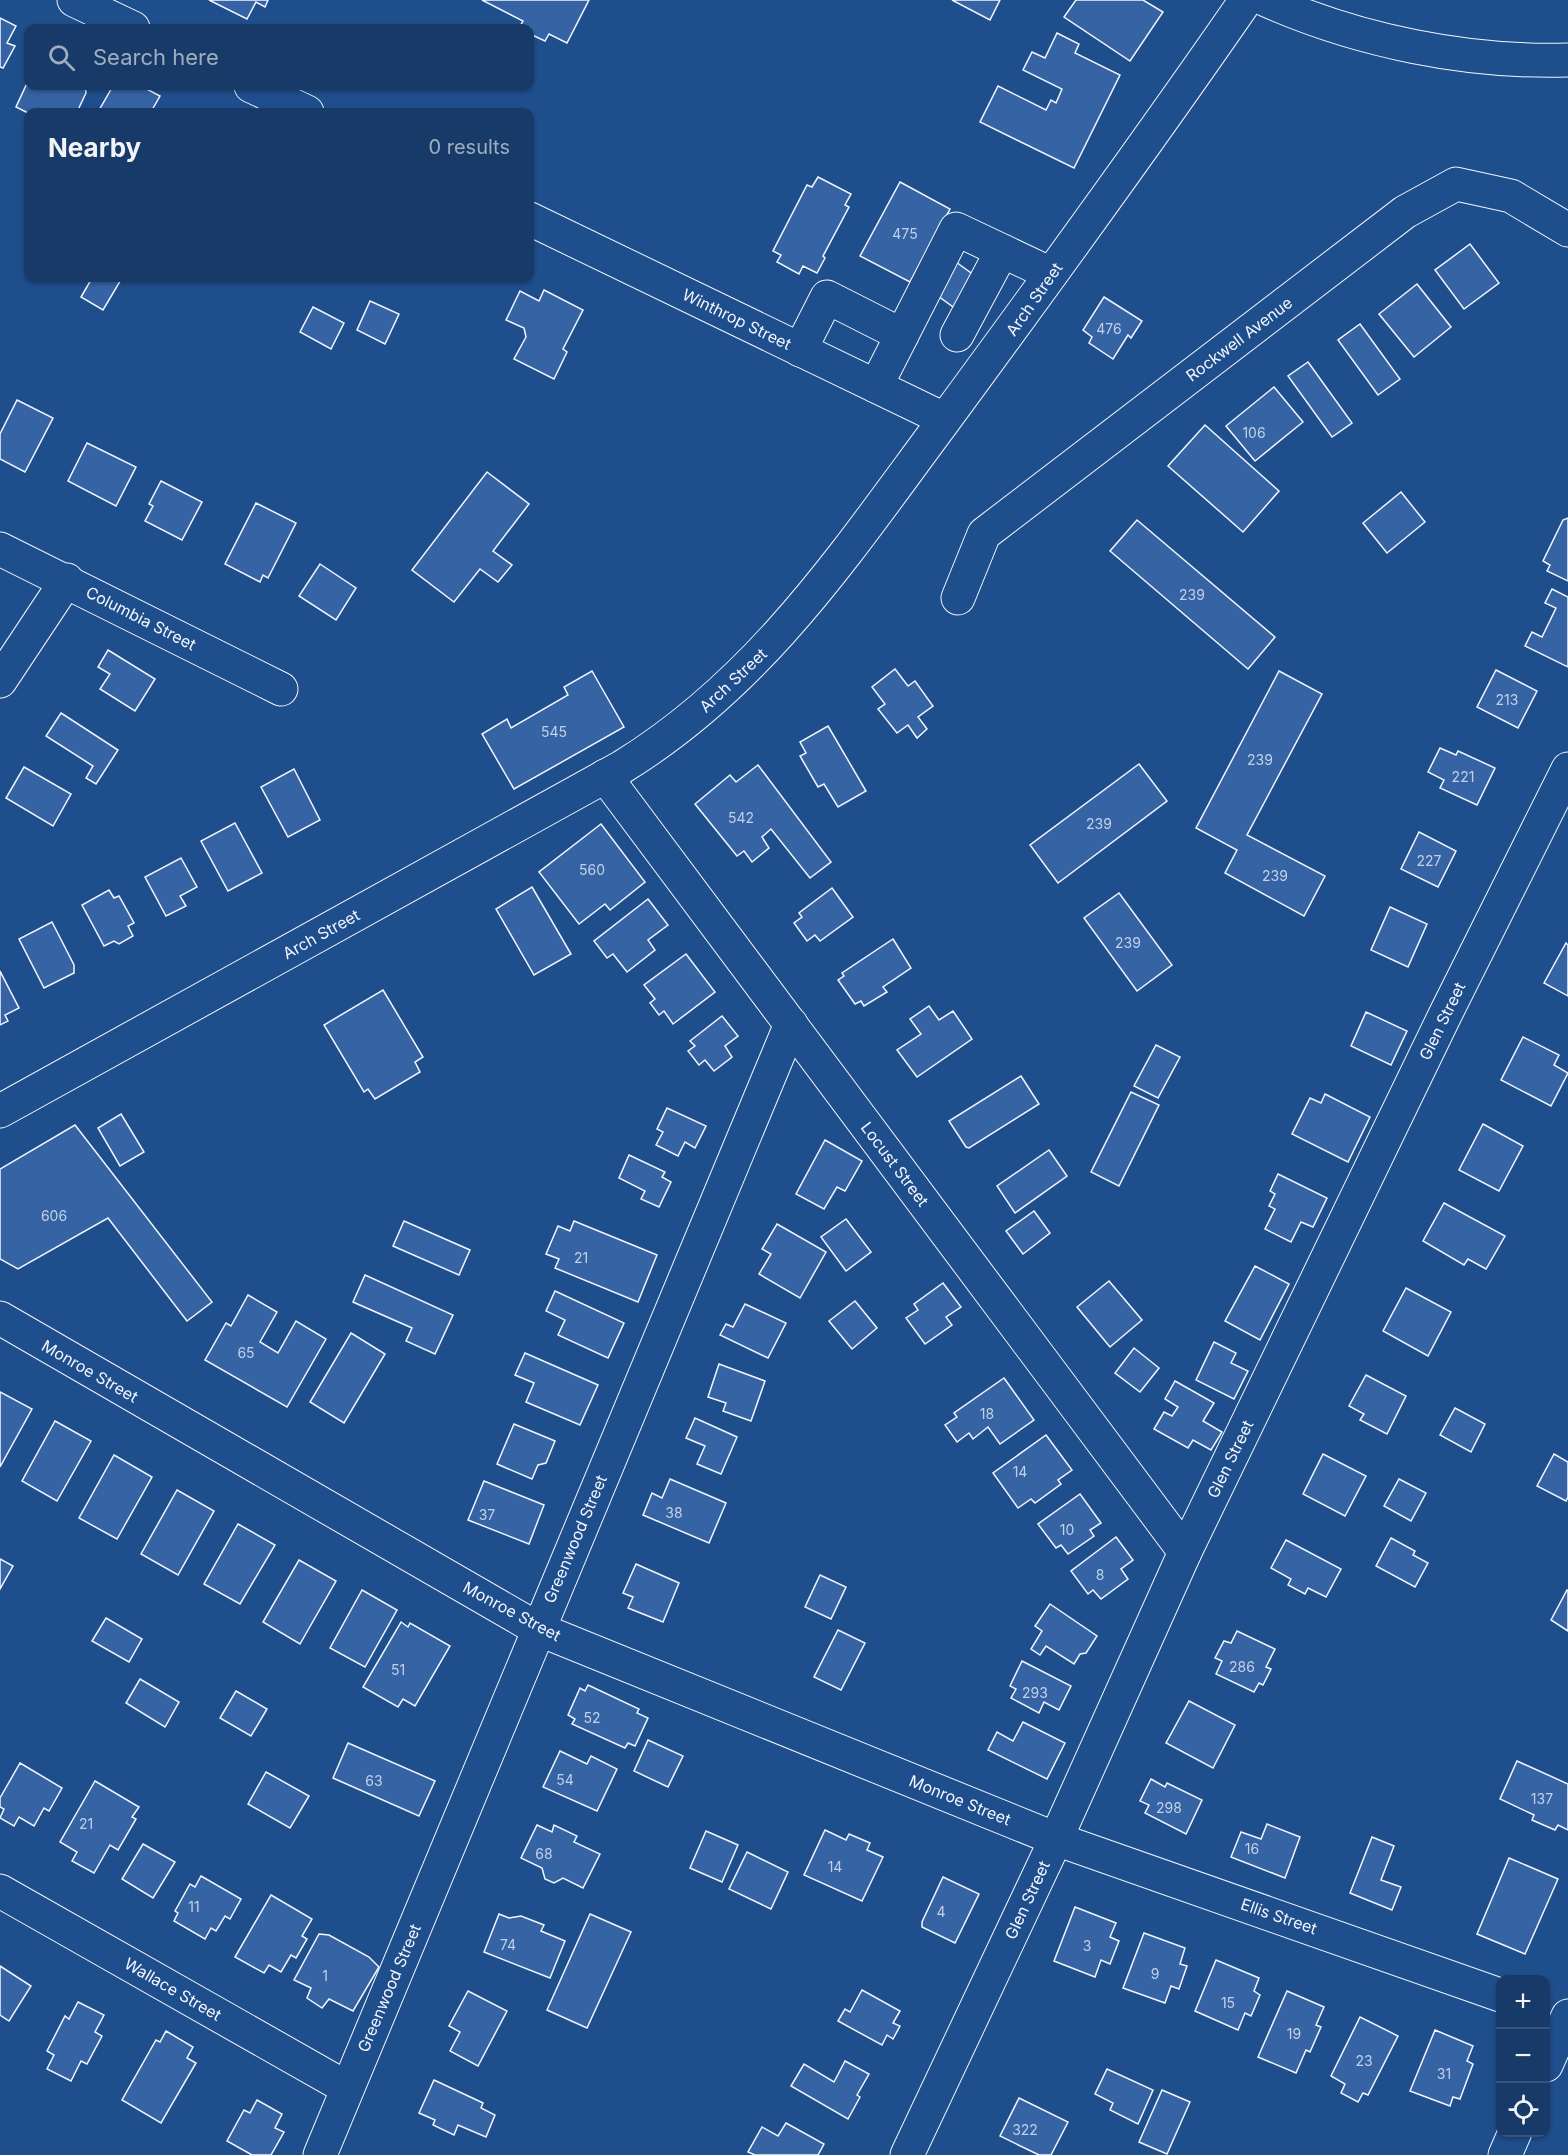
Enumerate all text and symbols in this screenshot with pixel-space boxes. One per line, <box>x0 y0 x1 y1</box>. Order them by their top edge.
search box <box>24 24 534 90</box>
icon: search <box>45 41 78 74</box>
text: Search here <box>93 44 219 70</box>
text: Nearby <box>48 132 141 163</box>
text: 0 results <box>428 135 510 159</box>
house number: 475 <box>892 225 918 242</box>
street label: Arch Street <box>1001 258 1067 340</box>
street label: Winthrop Street <box>679 284 795 354</box>
street label: Rockwell Avenue <box>1182 292 1296 386</box>
house number: 476 <box>1096 320 1122 337</box>
house number: 106 <box>1242 424 1266 441</box>
street label: Columbia Street <box>83 582 199 654</box>
house number: 239 <box>1179 586 1205 603</box>
street label: Arch Street <box>695 644 771 716</box>
house number: 213 <box>1496 691 1518 708</box>
house number: 545 <box>541 723 567 740</box>
house number: 239 <box>1247 751 1273 768</box>
house number: 221 <box>1452 768 1474 785</box>
house number: 542 <box>728 809 754 826</box>
house number: 239 <box>1086 815 1112 832</box>
house number: 227 <box>1417 852 1442 869</box>
house number: 560 <box>579 861 605 878</box>
house number: 239 <box>1262 867 1288 884</box>
street label: Arch Street <box>279 905 363 963</box>
house number: 239 <box>1115 934 1141 951</box>
street label: Glen Street <box>1415 979 1469 1063</box>
street label: Locust Street <box>857 1118 933 1210</box>
house number: 606 <box>41 1207 67 1224</box>
house number: 21 <box>574 1249 588 1266</box>
street label: Monroe Street <box>38 1335 142 1407</box>
house number: 65 <box>237 1344 255 1361</box>
house number: 18 <box>980 1405 994 1422</box>
street label: Glen Street <box>1203 1417 1257 1501</box>
house number: 14 <box>1013 1463 1027 1480</box>
street label: Greenwood Street <box>539 1472 611 1606</box>
house number: 38 <box>665 1504 683 1521</box>
house number: 37 <box>479 1506 495 1523</box>
house number: 10 <box>1060 1521 1074 1538</box>
house number: 8 <box>1096 1566 1104 1583</box>
street label: Monroe Street <box>460 1577 564 1645</box>
house number: 286 <box>1229 1658 1255 1675</box>
house number: 51 <box>391 1661 405 1678</box>
house number: 293 <box>1022 1684 1048 1701</box>
house number: 52 <box>583 1709 601 1726</box>
house number: 54 <box>556 1771 574 1788</box>
street label: Monroe Street <box>906 1771 1014 1829</box>
house number: 63 <box>365 1772 383 1789</box>
house number: 137 <box>1531 1790 1553 1807</box>
house number: 298 <box>1156 1799 1182 1816</box>
house number: 21 <box>79 1815 93 1832</box>
house number: 16 <box>1245 1840 1259 1857</box>
house number: 68 <box>535 1845 553 1862</box>
house number: 14 <box>828 1858 842 1875</box>
street label: Glen Street <box>1000 1858 1054 1942</box>
street label: Ellis Street <box>1238 1894 1320 1938</box>
house number: 11 <box>188 1898 200 1915</box>
house number: 4 <box>936 1903 946 1920</box>
street label: Greenwood Street <box>353 1921 425 2055</box>
house number: 74 <box>500 1936 516 1953</box>
house number: 3 <box>1083 1937 1091 1954</box>
street label: Wallace Street <box>121 1953 225 2025</box>
house number: 9 <box>1151 1965 1159 1982</box>
house number: 1 <box>322 1967 328 1984</box>
map controls <box>1496 1975 1550 2137</box>
button: + <box>1496 1975 1550 2029</box>
house number: 15 <box>1221 1994 1235 2011</box>
house number: 19 <box>1287 2025 1301 2042</box>
button: − <box>1496 2029 1550 2083</box>
house number: 23 <box>1355 2052 1373 2069</box>
house number: 31 <box>1437 2065 1451 2082</box>
button: locate <box>1496 2083 1550 2137</box>
house number: 322 <box>1012 2121 1038 2138</box>

